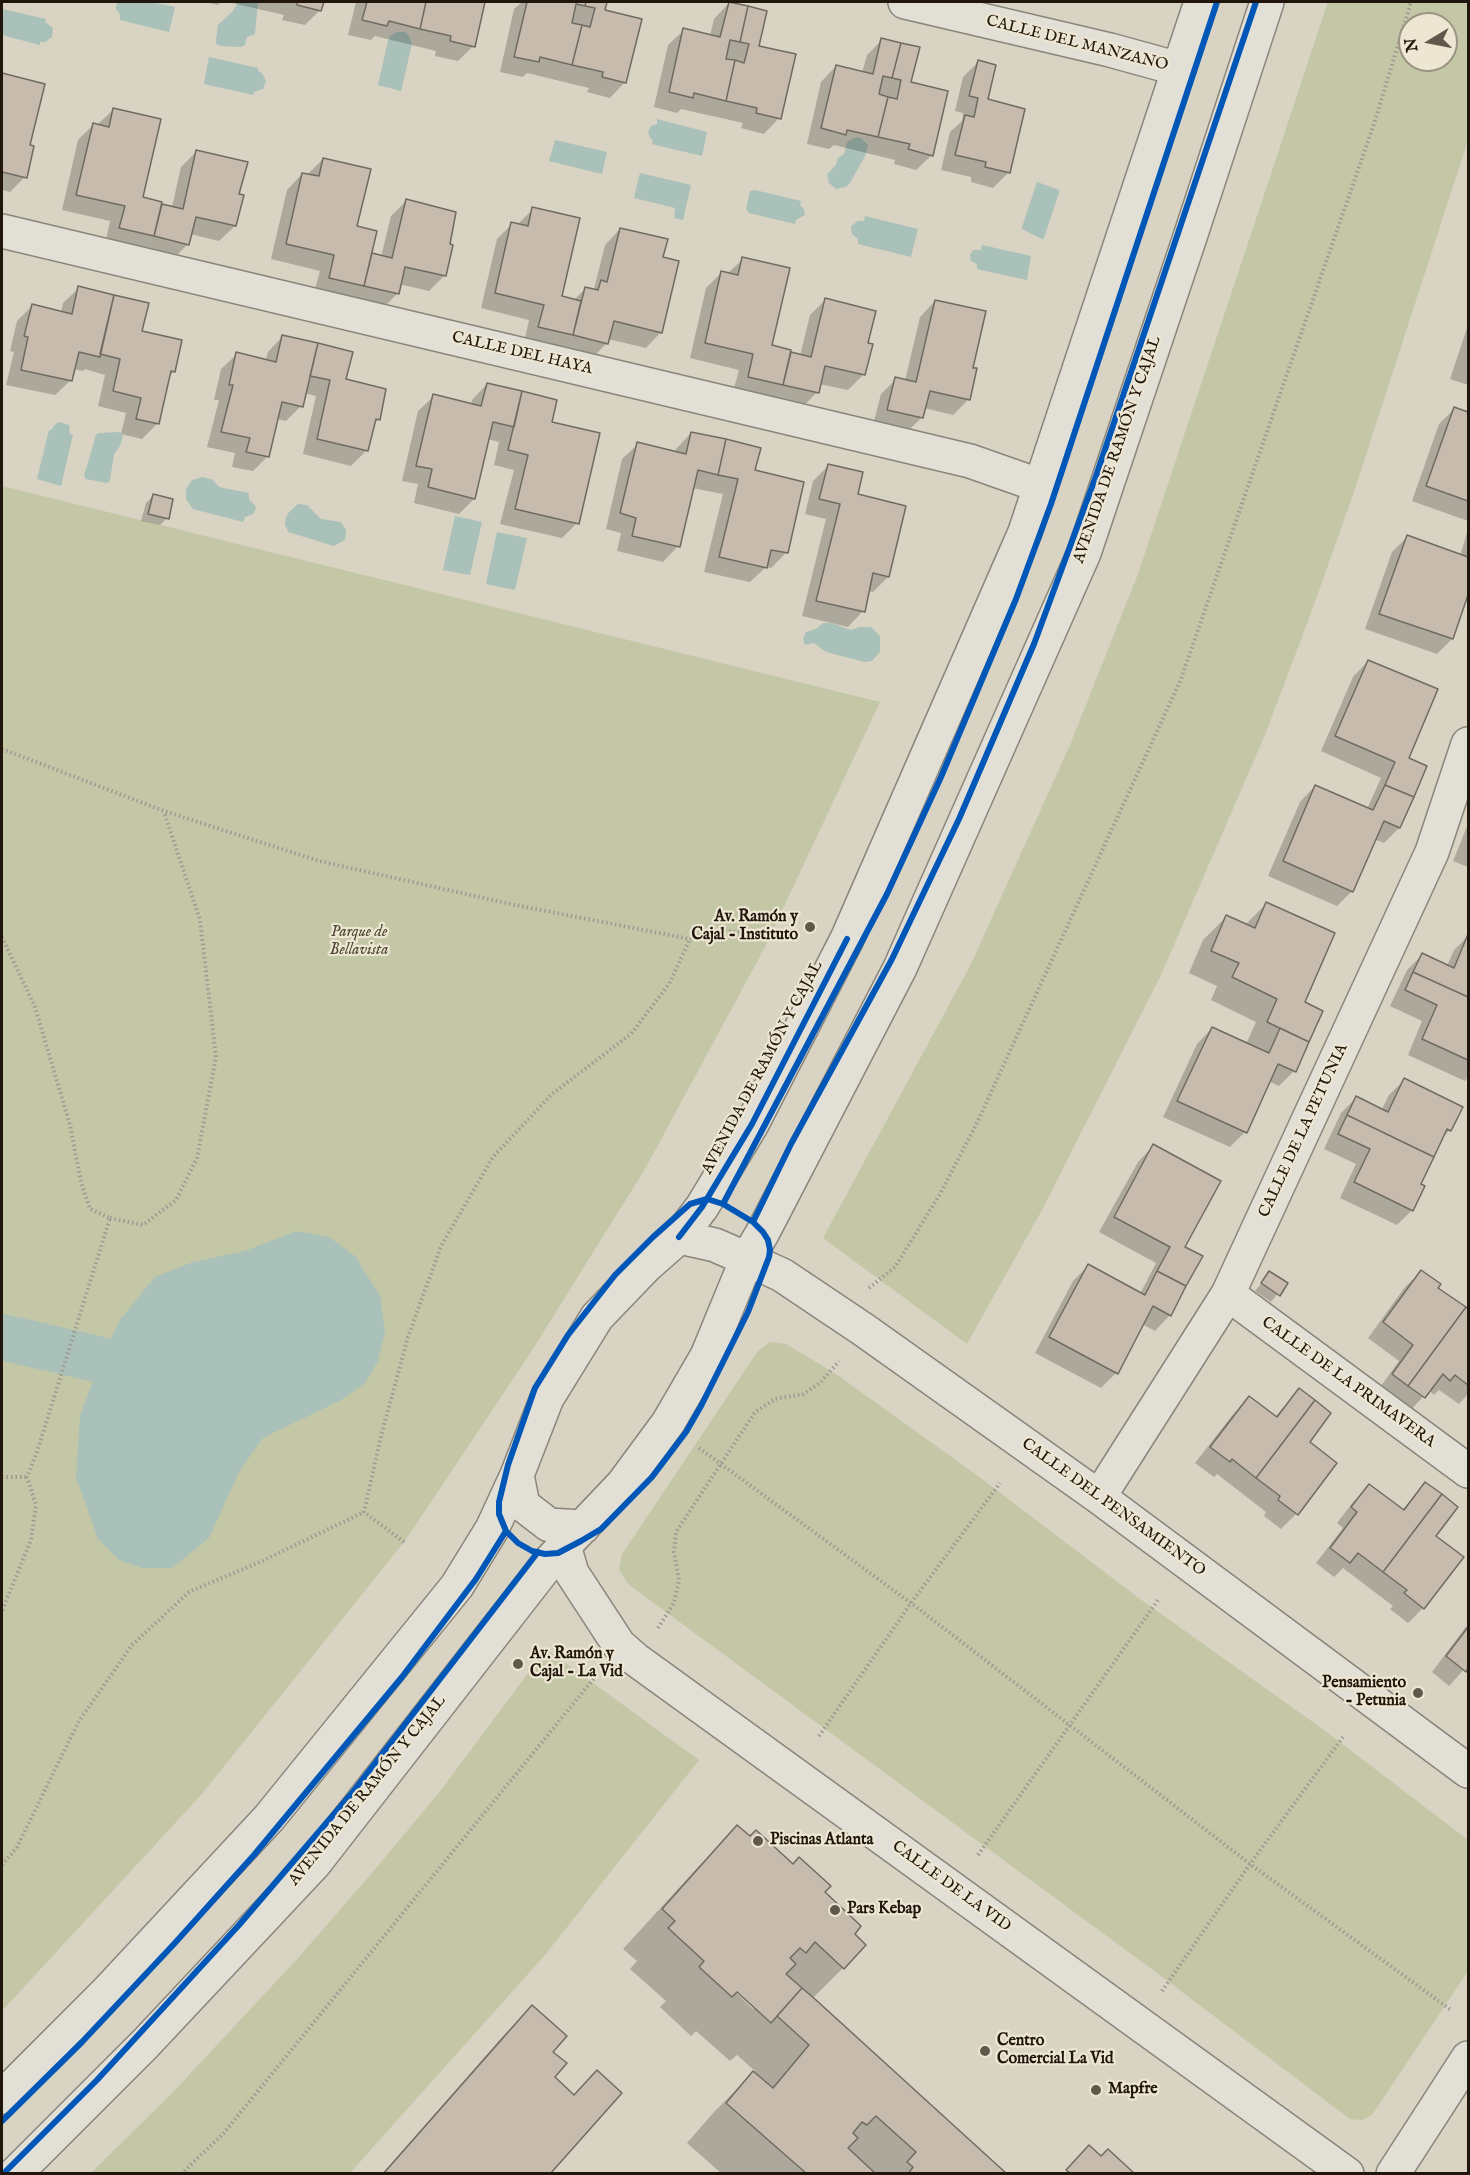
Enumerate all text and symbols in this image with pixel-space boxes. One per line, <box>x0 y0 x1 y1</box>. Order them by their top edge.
street label: CALLE DEL MANZANO <box>984 12 1170 76</box>
north arrow <box>1398 12 1458 72</box>
text: N <box>1401 36 1423 53</box>
street label: CALLE DEL HAYA <box>450 328 594 380</box>
street label: AVENIDA DE RAMÓN Y CAJAL <box>1070 334 1166 566</box>
place label: Av. Ramón y Cajal - Instituto <box>692 908 798 946</box>
marker: Av. Ramón y Cajal - Instituto <box>803 920 817 934</box>
park label: Parque de Bellavista <box>330 923 388 961</box>
street label: AVENIDA DE RAMÓN Y CAJAL <box>698 958 828 1178</box>
street label: CALLE DE LA PETUNIA <box>1255 1041 1353 1221</box>
street label: CALLE DE LA PRIMAVERA <box>1257 1313 1439 1453</box>
street label: CALLE DEL PENSAMIENTO <box>1017 1435 1209 1581</box>
place label: Av. Ramón y Cajal - La Vid <box>530 1645 623 1683</box>
marker: Av. Ramón y Cajal - La Vid <box>511 1657 525 1671</box>
place label: Pensamiento - Petunia <box>1322 1674 1406 1712</box>
marker: Pensamiento - Petunia <box>1411 1686 1425 1700</box>
street label: AVENIDA DE RAMÓN Y CAJAL <box>285 1692 451 1890</box>
place label: Piscinas Atlanta <box>770 1831 873 1851</box>
marker: Piscinas Atlanta <box>751 1834 765 1848</box>
street label: CALLE DE LA VID <box>888 1837 1014 1937</box>
place label: Pars Kebap <box>847 1900 921 1920</box>
marker: Pars Kebap <box>828 1903 842 1917</box>
place label: Centro Comercial La Vid <box>997 2032 1114 2070</box>
marker: Centro Comercial La Vid <box>978 2044 992 2058</box>
place label: Mapfre <box>1108 2080 1158 2100</box>
marker: Mapfre <box>1089 2083 1103 2097</box>

